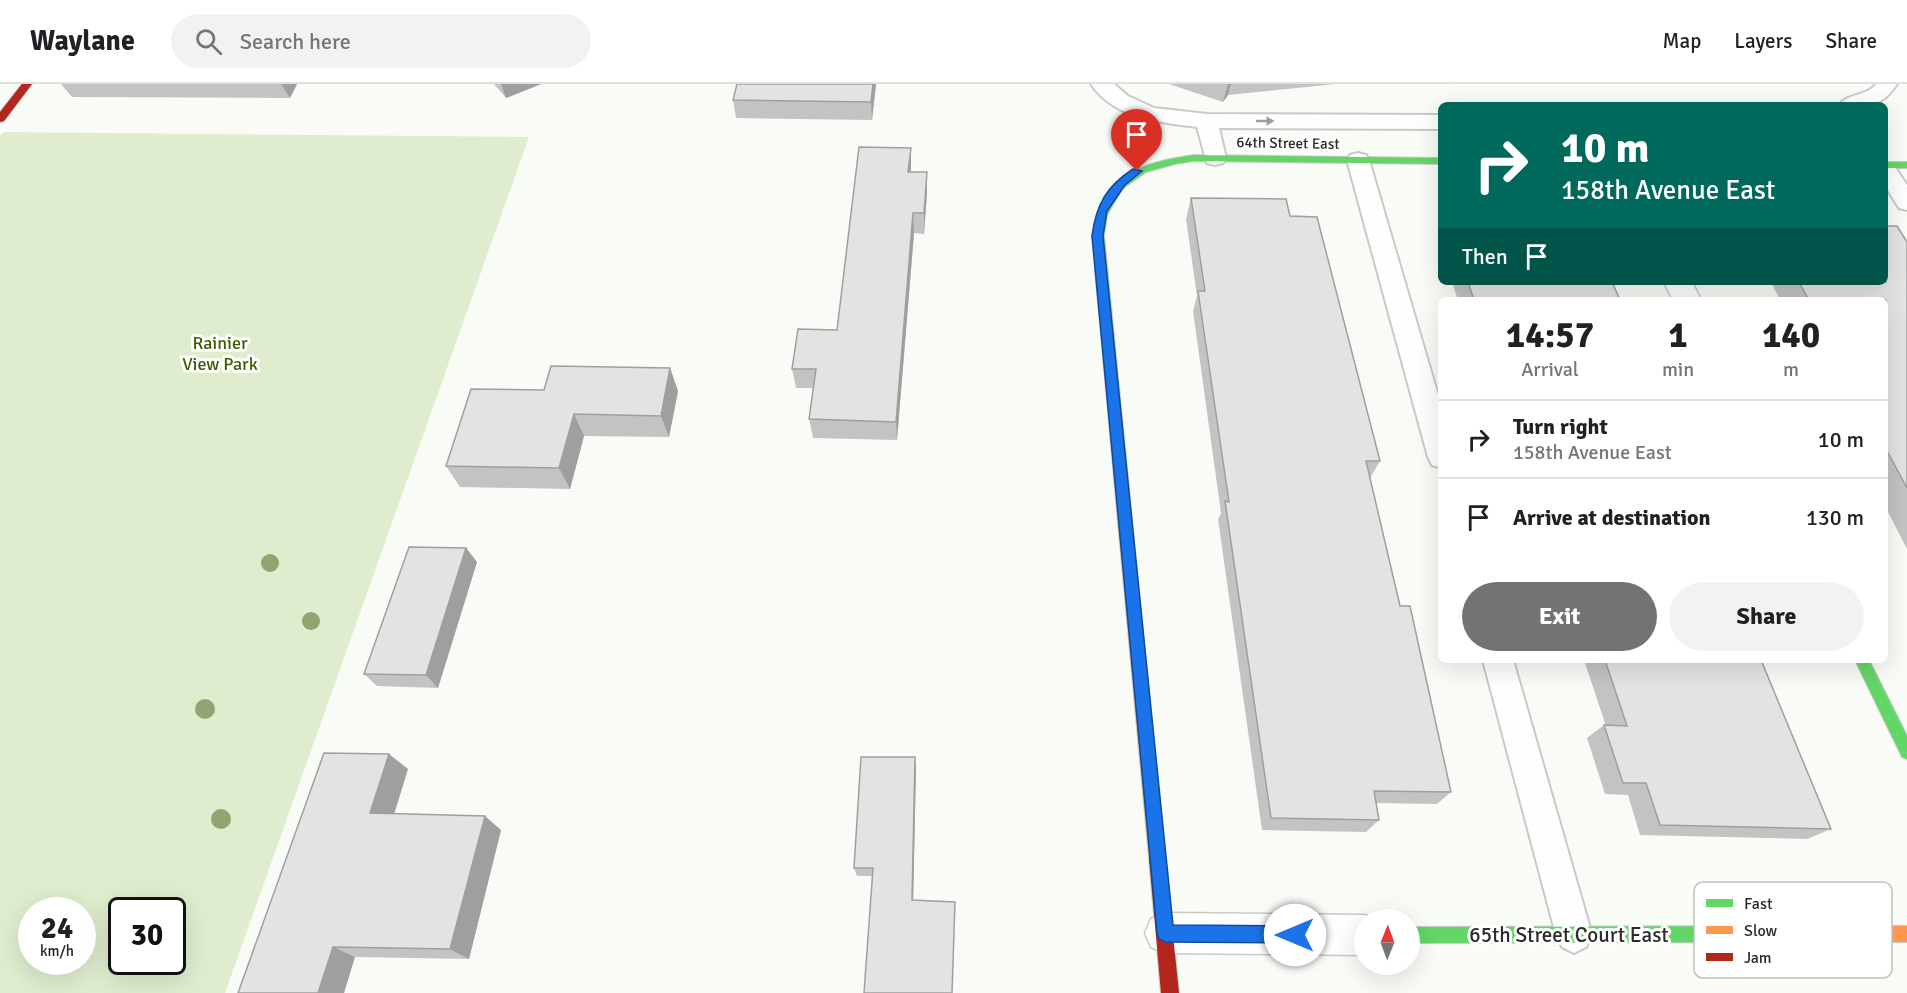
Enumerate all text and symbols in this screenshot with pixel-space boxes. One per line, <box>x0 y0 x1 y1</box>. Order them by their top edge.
search box <box>171 14 591 68</box>
text: Waylane <box>30 24 135 58</box>
icon: search <box>192 25 225 58</box>
text: Search here <box>240 28 351 55</box>
text: Map <box>1663 28 1701 54</box>
text: Layers <box>1734 28 1792 54</box>
text: Share <box>1825 28 1877 54</box>
pin <box>1111 109 1162 171</box>
one-way arrow <box>1256 116 1275 126</box>
icon: arrive <box>1120 118 1153 151</box>
text: 10 m <box>1561 123 1650 174</box>
icon: right <box>1462 126 1540 204</box>
street label: 64th Street East <box>1236 133 1340 153</box>
text: 158th Avenue East <box>1561 174 1775 207</box>
icon: arrive <box>1520 240 1553 273</box>
text: Then <box>1462 243 1508 270</box>
text: 14:57 <box>1506 313 1594 358</box>
text: 1 <box>1668 313 1688 358</box>
text: 140 <box>1762 313 1820 358</box>
park label: Rainier View Park <box>182 332 258 375</box>
text: Arrival <box>1521 357 1579 382</box>
text: min <box>1662 357 1694 382</box>
text: m <box>1783 357 1799 382</box>
text: Turn right <box>1513 413 1608 440</box>
icon: right <box>1462 423 1495 456</box>
text: 10 m <box>1818 426 1864 453</box>
text: 158th Avenue East <box>1513 440 1672 465</box>
icon: arrive <box>1462 501 1495 534</box>
text: Arrive at destination <box>1513 504 1710 531</box>
text: 130 m <box>1806 504 1864 531</box>
button: Exit <box>1462 582 1657 651</box>
button: Share <box>1669 582 1864 651</box>
legend <box>1694 882 1892 978</box>
text: Fast <box>1744 894 1773 914</box>
speed limit sign: 30 <box>108 897 186 975</box>
position arrow <box>1263 903 1327 967</box>
north arrow <box>1354 909 1420 975</box>
map controls <box>1354 909 1420 975</box>
text: 24 <box>41 910 73 947</box>
text: Slow <box>1744 921 1778 941</box>
street label: 65th Street Court East <box>1469 922 1669 948</box>
text: km/h <box>40 942 74 960</box>
text: Jam <box>1744 948 1772 968</box>

